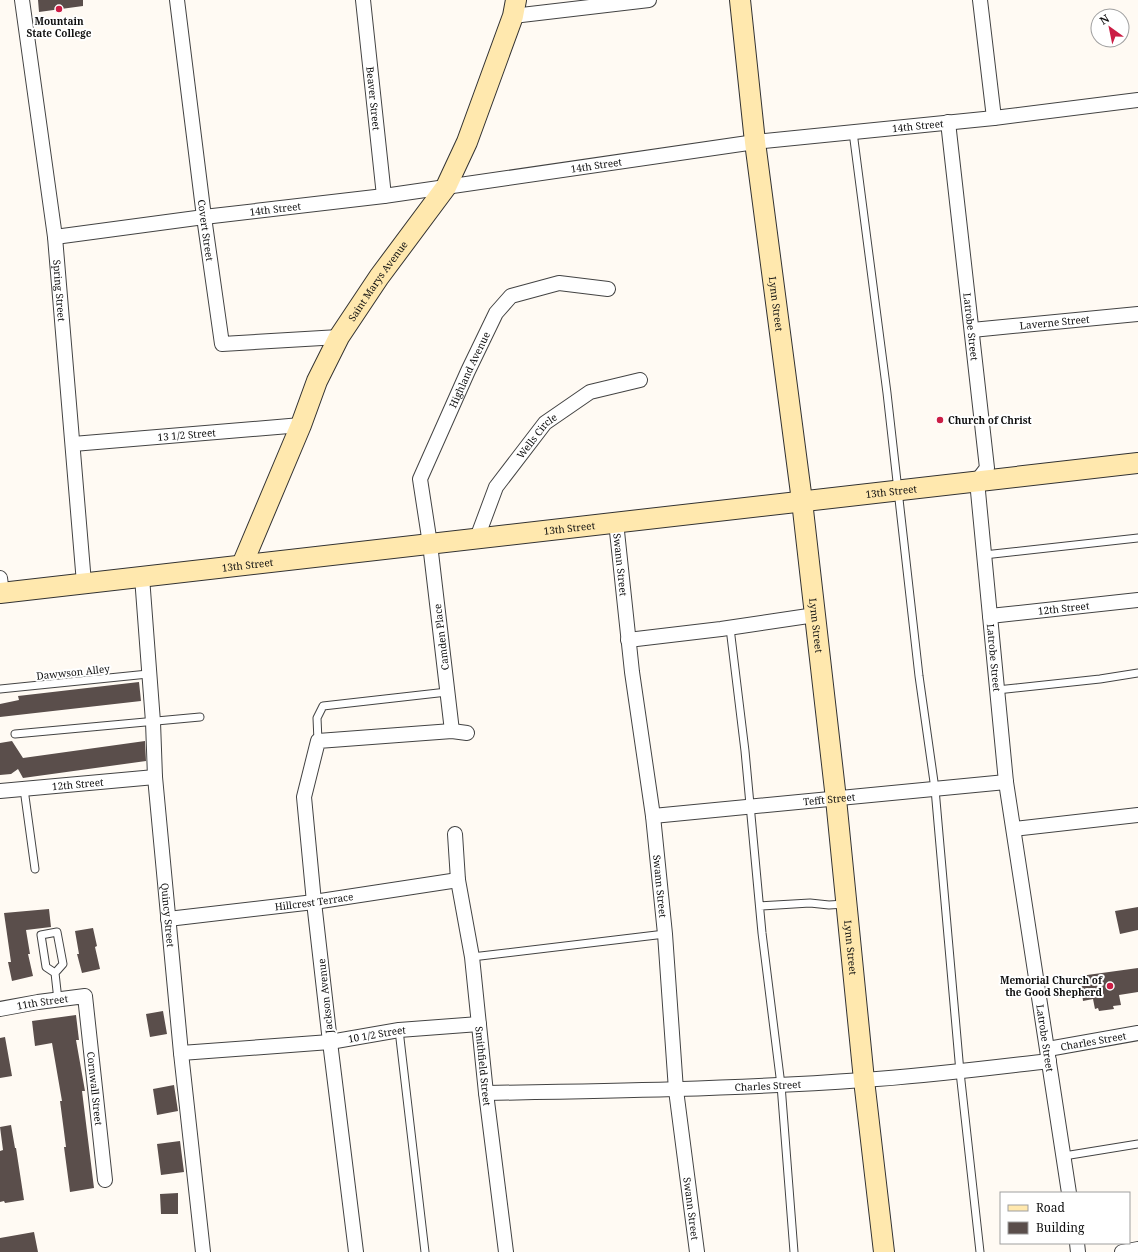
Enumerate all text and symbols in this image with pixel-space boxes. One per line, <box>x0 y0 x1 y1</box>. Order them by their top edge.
marker: Mountain State College <box>54 4 64 14</box>
north arrow <box>1090 8 1130 48</box>
text: N <box>1097 10 1112 28</box>
place label: Mountain State College <box>26 14 92 40</box>
street label: Beaver Street <box>363 66 384 131</box>
street label: 14th Street <box>891 116 945 135</box>
street label: 14th Street <box>570 154 623 176</box>
street label: Covert Street <box>195 199 217 262</box>
street label: 14th Street <box>249 199 302 219</box>
street label: Saint Marys Avenue <box>345 238 411 324</box>
street label: Spring Street <box>50 259 69 322</box>
street label: Lynn Street <box>766 276 787 333</box>
street label: Latrobe Street <box>960 292 982 362</box>
street label: Laverne Street <box>1019 312 1091 332</box>
street label: Highland Avenue <box>446 329 493 410</box>
street label: Wells Circle <box>513 410 560 461</box>
place label: Church of Christ <box>948 413 1032 427</box>
marker: Church of Christ <box>935 415 945 425</box>
street label: 13 1/2 Street <box>157 425 217 444</box>
street label: 13th Street <box>865 481 918 501</box>
street label: 13th Street <box>543 518 596 538</box>
street label: Swann Street <box>610 533 631 597</box>
street label: 13th Street <box>221 555 274 575</box>
street label: Lynn Street <box>806 597 826 654</box>
street label: 12th Street <box>1037 598 1090 618</box>
street label: Camden Place <box>430 603 452 671</box>
street label: Latrobe Street <box>984 623 1004 693</box>
street label: Dawwson Alley <box>36 661 111 683</box>
street label: 12th Street <box>51 775 104 793</box>
street label: Tefft Street <box>803 790 856 808</box>
street label: Swann Street <box>650 854 670 919</box>
street label: Quincy Street <box>158 882 178 948</box>
street label: Hillcrest Terrace <box>274 889 354 914</box>
street label: Lynn Street <box>841 919 861 976</box>
street label: Jackson Avenue <box>314 958 336 1035</box>
place label: Memorial Church of the Good Shepherd <box>1000 973 1103 999</box>
marker: Memorial Church of the Good Shepherd <box>1105 981 1115 991</box>
street label: 11th Street <box>16 991 69 1013</box>
street label: Latrobe Street <box>1033 1003 1057 1073</box>
street label: 10 1/2 Street <box>347 1022 407 1046</box>
street label: Smithfield Street <box>472 1026 495 1107</box>
street label: Charles Street <box>1059 1028 1128 1054</box>
street label: Cornwall Street <box>84 1051 106 1127</box>
street label: Charles Street <box>734 1077 802 1094</box>
street label: Swann Street <box>680 1176 702 1241</box>
legend <box>1000 1192 1130 1244</box>
text: Road <box>1036 1199 1066 1216</box>
text: Building <box>1036 1219 1085 1236</box>

